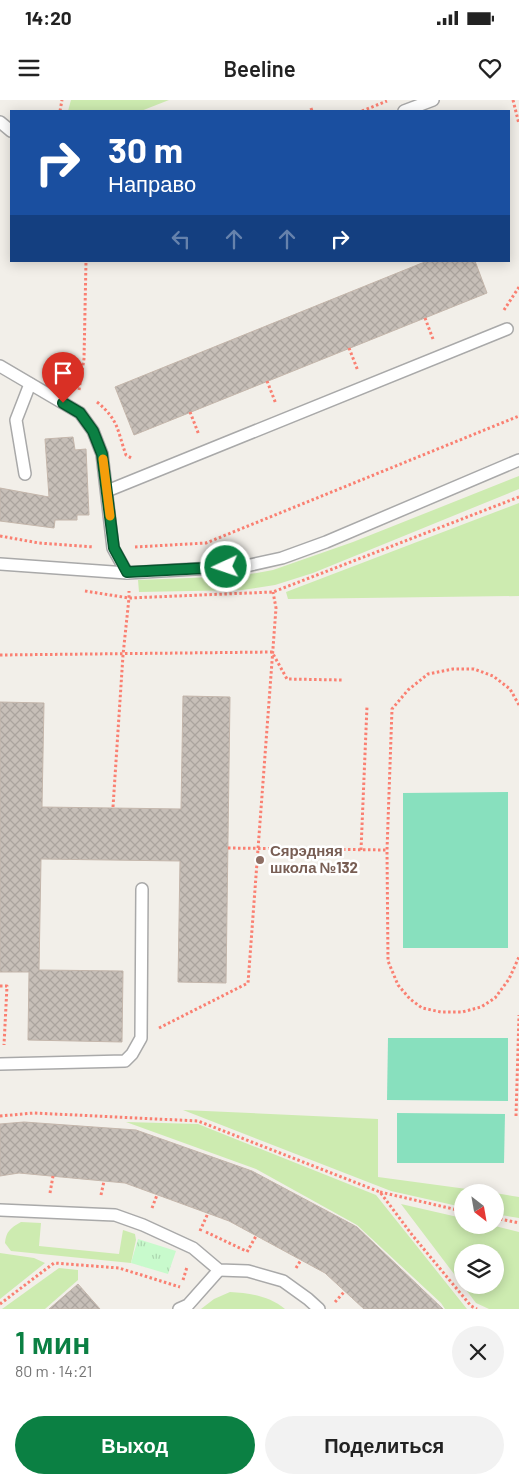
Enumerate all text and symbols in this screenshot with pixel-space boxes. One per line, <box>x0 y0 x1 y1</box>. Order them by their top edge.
text: 14:20 <box>25 6 72 29</box>
icon: menu <box>15 54 43 82</box>
icon: heart <box>476 54 504 82</box>
text: Beeline <box>223 55 296 81</box>
text: 30 m <box>108 128 183 170</box>
icon: right <box>25 130 90 195</box>
text: Направо <box>108 170 196 196</box>
icon: left <box>167 225 195 253</box>
icon: ahead <box>220 225 248 253</box>
icon: ahead <box>273 225 301 253</box>
icon: right <box>326 225 354 253</box>
pin <box>42 352 84 403</box>
icon: arrive <box>49 359 77 387</box>
position arrow <box>199 540 251 592</box>
place label: Сярэдняя школа №132 <box>270 841 358 876</box>
marker: Сярэдняя школа №132 <box>254 854 266 866</box>
north arrow <box>454 1184 504 1234</box>
map controls <box>454 1184 504 1294</box>
button: layers <box>454 1244 504 1294</box>
text: 1 мин <box>15 1324 90 1360</box>
button: close <box>452 1326 504 1378</box>
text: 80 m · 14:21 <box>15 1361 92 1380</box>
button: Выход <box>15 1416 255 1474</box>
button: Поделиться <box>265 1416 504 1474</box>

